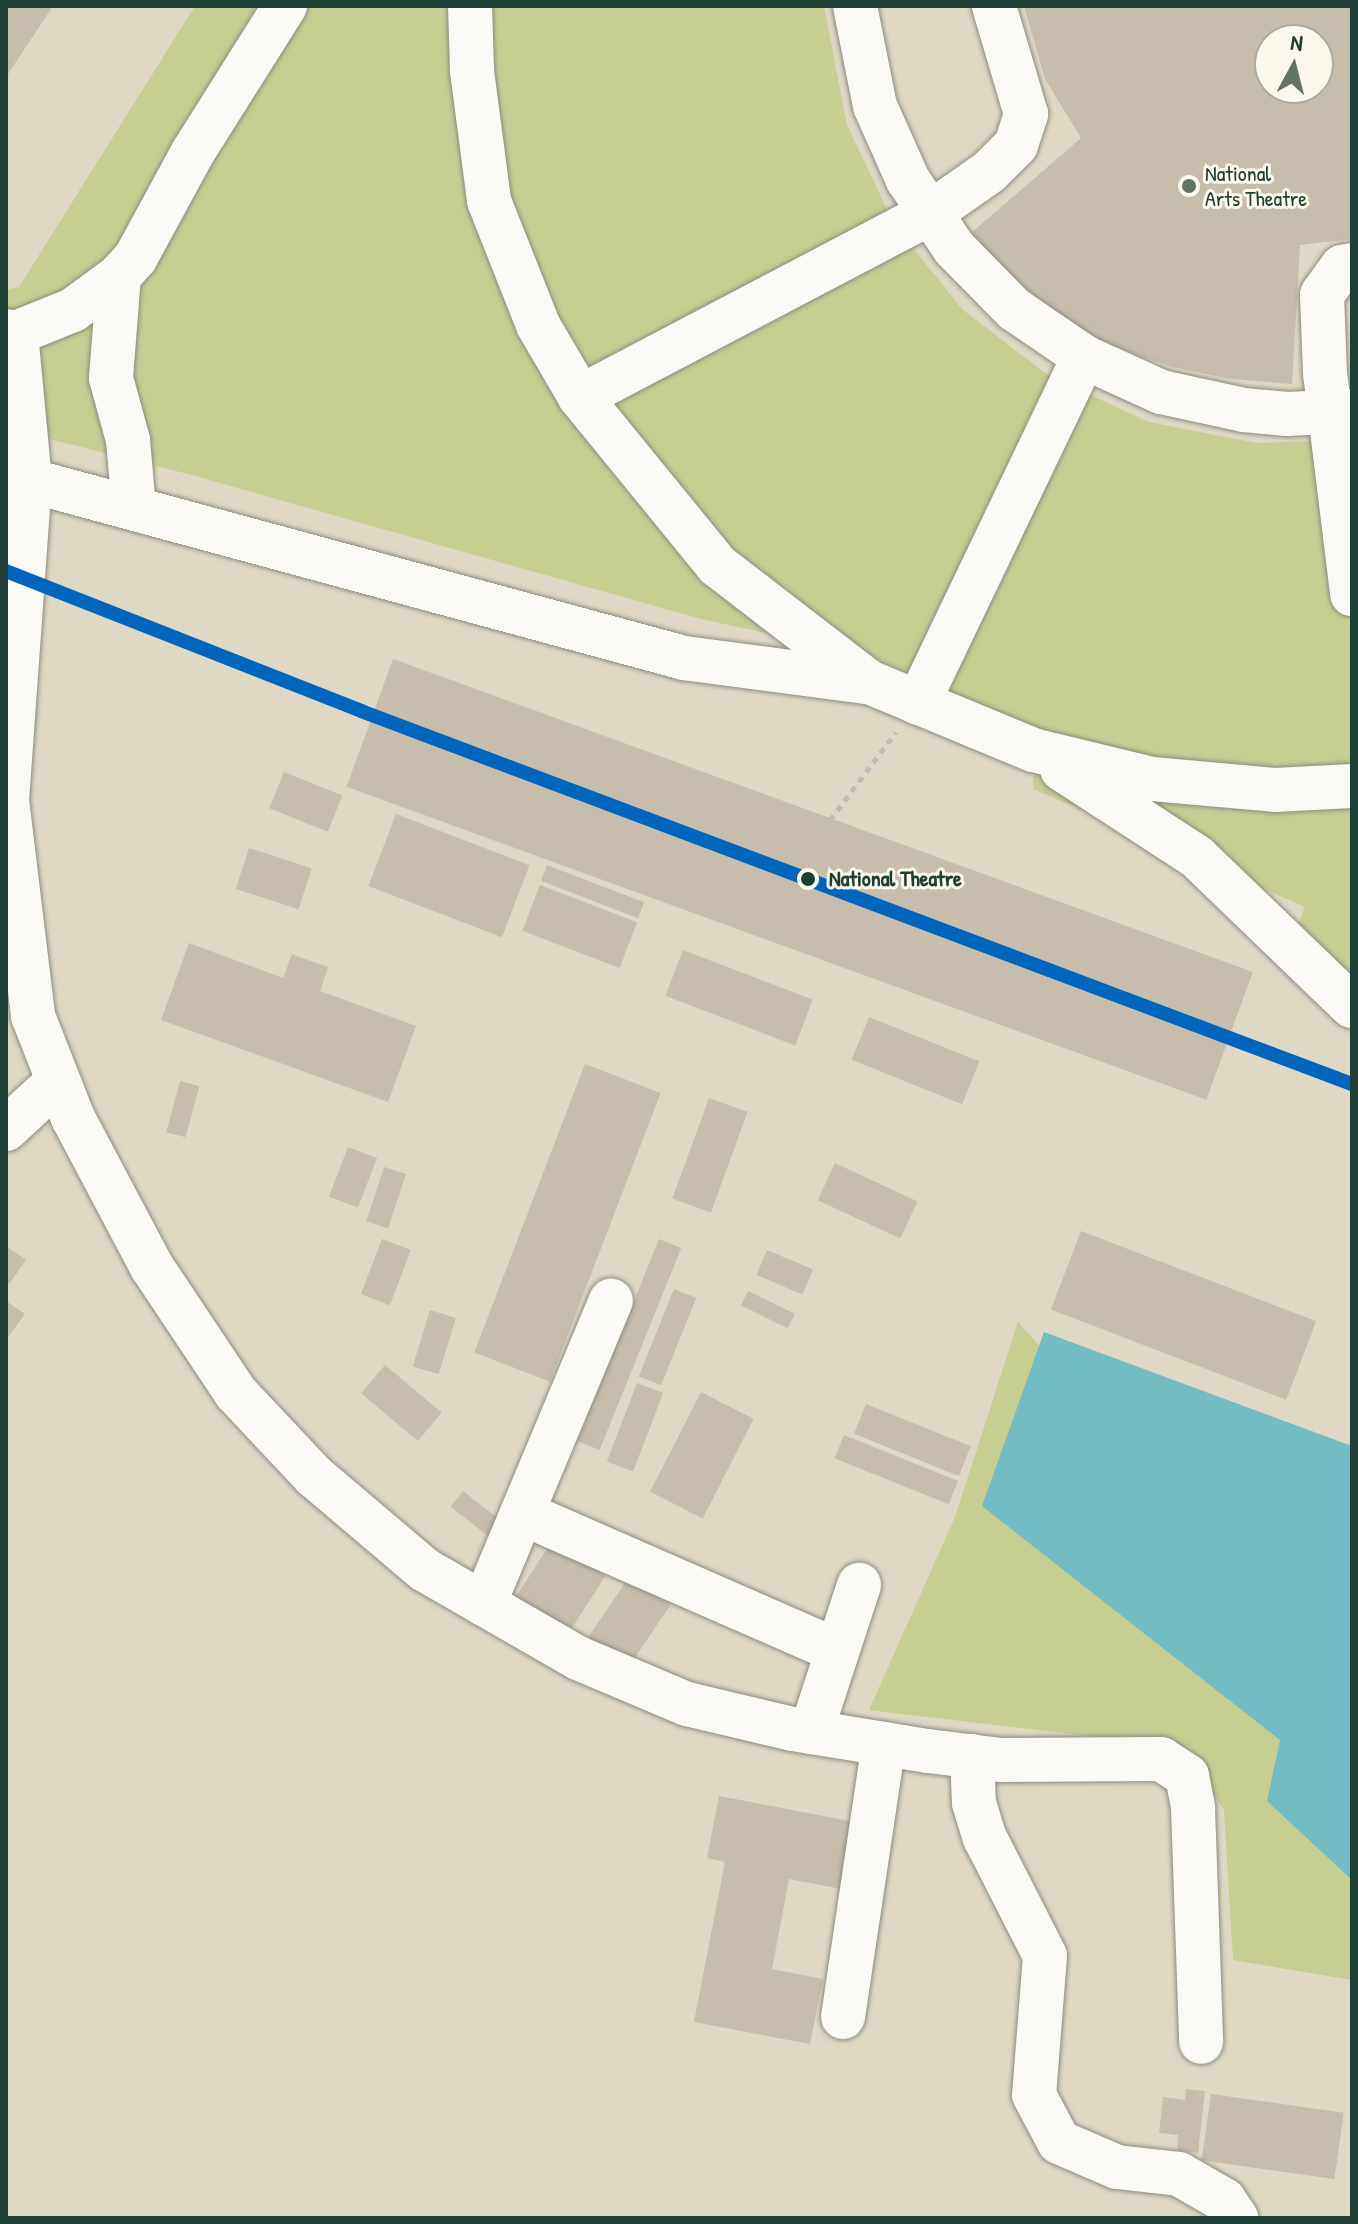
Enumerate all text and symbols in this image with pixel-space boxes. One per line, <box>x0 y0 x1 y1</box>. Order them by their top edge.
north arrow <box>1254 24 1334 104</box>
text: N <box>1289 27 1304 58</box>
place label: National Arts Theatre <box>1205 160 1307 212</box>
marker: National Arts Theatre <box>1180 177 1198 195</box>
marker: National Theatre <box>794 865 822 893</box>
place label: National Theatre <box>829 866 962 892</box>

